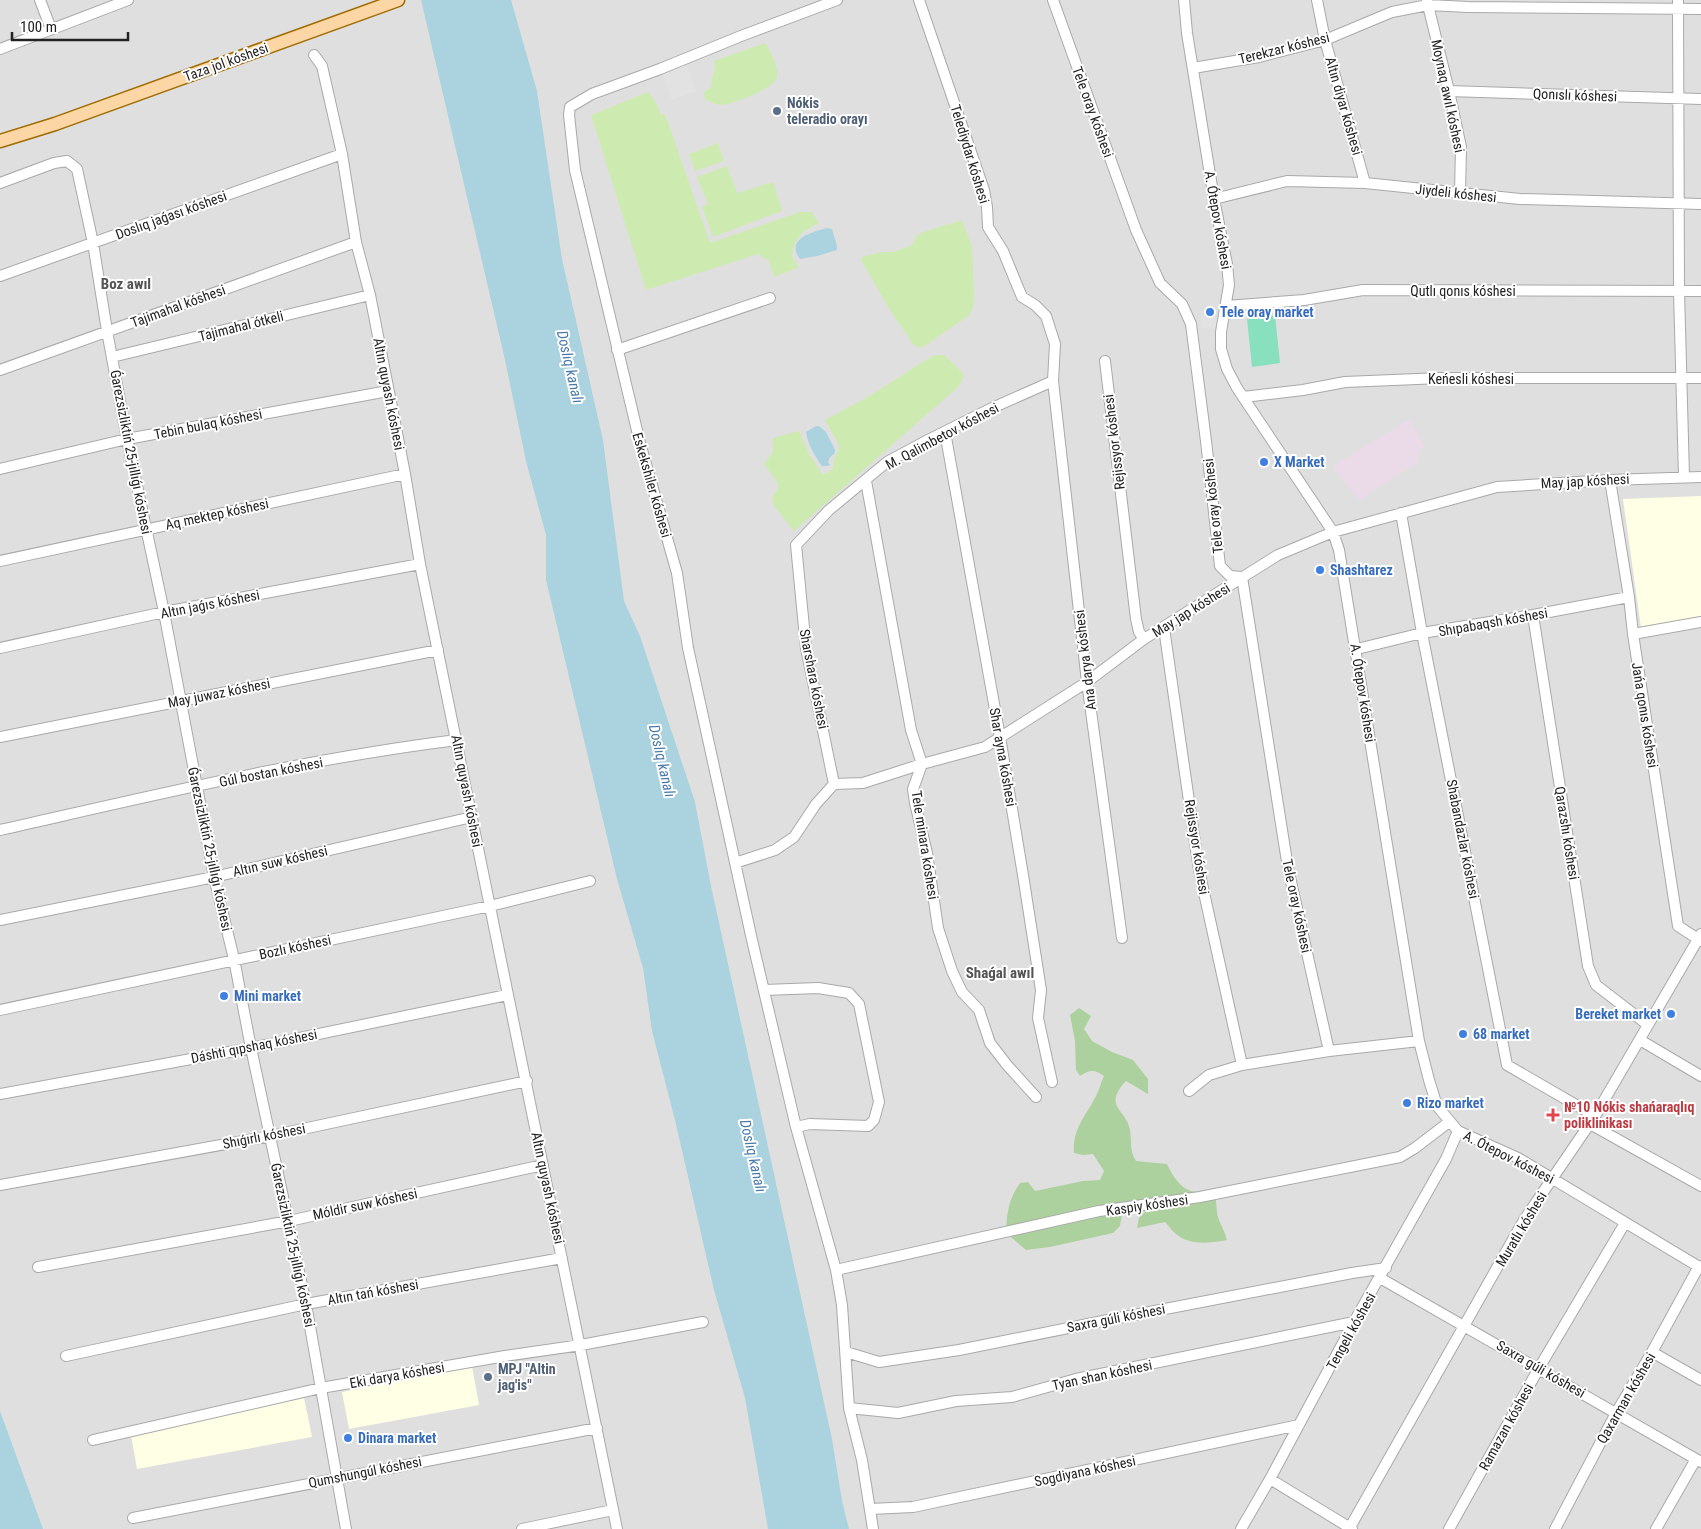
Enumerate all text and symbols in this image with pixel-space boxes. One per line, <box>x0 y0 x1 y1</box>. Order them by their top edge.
scale bar <box>12 10 129 42</box>
text: 100 m <box>20 18 57 36</box>
street label: Terekzar kóshesi <box>1237 29 1331 67</box>
street label: Moynaq awıl kóshesi <box>1428 38 1468 154</box>
street label: Taza jol kóshesi <box>182 39 270 85</box>
street label: Altın diyar kóshesi <box>1322 55 1366 157</box>
street label: Tele oray kóshesi <box>1069 64 1117 160</box>
street label: Qonıslı kóshesi <box>1533 86 1617 104</box>
place label: Nókis teleradio orayı <box>787 95 868 127</box>
street label: Telediydar kóshesi <box>947 103 993 205</box>
marker: Nókis teleradio orayı <box>771 105 783 117</box>
street label: A. Ótepov kóshesi <box>1201 169 1236 271</box>
street label: Jiydeli kóshesi <box>1415 181 1497 205</box>
street label: Doslıq jaǵası kóshesi <box>113 187 229 243</box>
district label: Boz awıl <box>101 275 151 293</box>
street label: Tajimahal kóshesi <box>129 281 227 331</box>
street label: Qutlı qonıs kóshesi <box>1410 283 1516 299</box>
place label: Tele oray market <box>1220 304 1314 320</box>
marker: Tele oray market <box>1204 306 1216 318</box>
street label: Tajimahal ótkeli <box>197 308 285 344</box>
water label: Doslıq kanalı <box>553 329 587 405</box>
street label: Altın quyash kóshesi <box>370 337 408 451</box>
street label: Ǵarezsizliktiń 25-jıllıǵı kóshesi <box>107 368 156 536</box>
street label: Keńesli kóshesi <box>1428 371 1514 387</box>
street label: Rejissyor kóshesi <box>1100 393 1128 491</box>
street label: M. Qalimbetov kóshesi <box>883 399 1001 473</box>
street label: Tebin bulaq kóshesi <box>153 406 263 442</box>
street label: Eskekshiler kóshesi <box>629 431 675 539</box>
place label: X Market <box>1274 454 1324 470</box>
marker: X Market <box>1258 456 1270 468</box>
street label: Tele oray kóshesi <box>1200 458 1226 554</box>
street label: May jap kóshesi <box>1540 471 1630 491</box>
street label: Aq mektep kóshesi <box>164 495 270 533</box>
place label: Shashtarez <box>1330 562 1393 578</box>
marker: Shashtarez <box>1314 564 1326 576</box>
street label: May jap kóshesi <box>1149 580 1233 640</box>
street label: Altın jaǵıs kóshesi <box>159 587 261 621</box>
street label: Shıpabaqsh kóshesi <box>1437 605 1549 639</box>
street label: Ana darya kóshesi <box>1071 609 1099 711</box>
street label: Sharshara kóshesi <box>796 628 832 730</box>
street label: A. Ótepov kóshesi <box>1347 642 1380 744</box>
street label: Jańa qonıs kóshesi <box>1629 661 1661 769</box>
street label: May juwaz kóshesi <box>166 675 272 711</box>
street label: Shar ayna kóshesi <box>986 706 1020 808</box>
water label: Doslıq kanalı <box>645 723 679 799</box>
street label: Altın quyash kóshesi <box>448 734 486 848</box>
street label: Gúl bostan kóshesi <box>218 754 324 790</box>
street label: Ǵarezsizliktiń 25-jıllıǵı kóshesi <box>185 765 236 932</box>
street label: Shabandazlar kóshesi <box>1444 778 1482 900</box>
street label: Qarazshı kóshesi <box>1552 785 1582 881</box>
street label: Tele minara kóshesi <box>908 789 942 901</box>
street label: Rejissyor kóshesi <box>1182 798 1212 896</box>
street label: Altın suw kóshesi <box>231 842 329 880</box>
street label: Tele oray kóshesi <box>1279 858 1315 954</box>
street label: Bozlı kóshesi <box>258 932 332 962</box>
district label: Shaǵal awıl <box>966 964 1034 982</box>
place label: Mini market <box>234 988 301 1004</box>
marker: Mini market <box>218 990 230 1002</box>
place label: Bereket market <box>1575 1006 1661 1022</box>
marker: Bereket market <box>1665 1008 1677 1020</box>
street label: Dáshti qıpshaq kóshesi <box>189 1026 319 1066</box>
place label: 68 market <box>1473 1026 1530 1042</box>
marker: 68 market <box>1457 1028 1469 1040</box>
place label: Rizo market <box>1417 1095 1484 1111</box>
marker: Rizo market <box>1401 1097 1413 1109</box>
place label: №10 Nókis shańaraqlıq poliklinikası <box>1564 1099 1694 1131</box>
marker: №10 Nókis shańaraqlıq poliklinikası <box>1546 1108 1560 1122</box>
water label: Doslıq kanalı <box>736 1118 770 1194</box>
street label: Shıǵırlı kóshesi <box>221 1120 307 1152</box>
street label: A. Ótepov kóshesi <box>1461 1126 1558 1187</box>
street label: Altın quyash kóshesi <box>528 1131 568 1245</box>
street label: Ǵarezsizliktiń 25-jıllıǵı kóshesi <box>268 1161 319 1328</box>
street label: Móldir suw kóshesi <box>311 1185 419 1223</box>
street label: Muratlı kóshesi <box>1492 1189 1550 1269</box>
street label: Kaspiy kóshesi <box>1105 1191 1189 1219</box>
street label: Altın tań kóshesi <box>326 1276 420 1308</box>
street label: Tengeli kóshesi <box>1323 1290 1379 1372</box>
street label: Saxra gúli kóshesi <box>1065 1301 1167 1335</box>
street label: Saxra gúli kóshesi <box>1494 1337 1588 1401</box>
street label: Qaxarman kóshesi <box>1594 1350 1658 1446</box>
street label: Tyan shan kóshesi <box>1051 1357 1153 1393</box>
street label: Eki darya kóshesi <box>348 1359 446 1391</box>
place label: MPJ "Altin jag'is" <box>497 1361 556 1393</box>
marker: MPJ "Altin jag'is" <box>482 1371 494 1383</box>
street label: Ramazan kóshesi <box>1476 1381 1536 1473</box>
place label: Dinara market <box>358 1430 436 1446</box>
marker: Dinara market <box>342 1432 354 1444</box>
street label: Sogdiyana kóshesi <box>1033 1452 1137 1490</box>
street label: Qumshungúl kóshesi <box>307 1453 423 1491</box>

